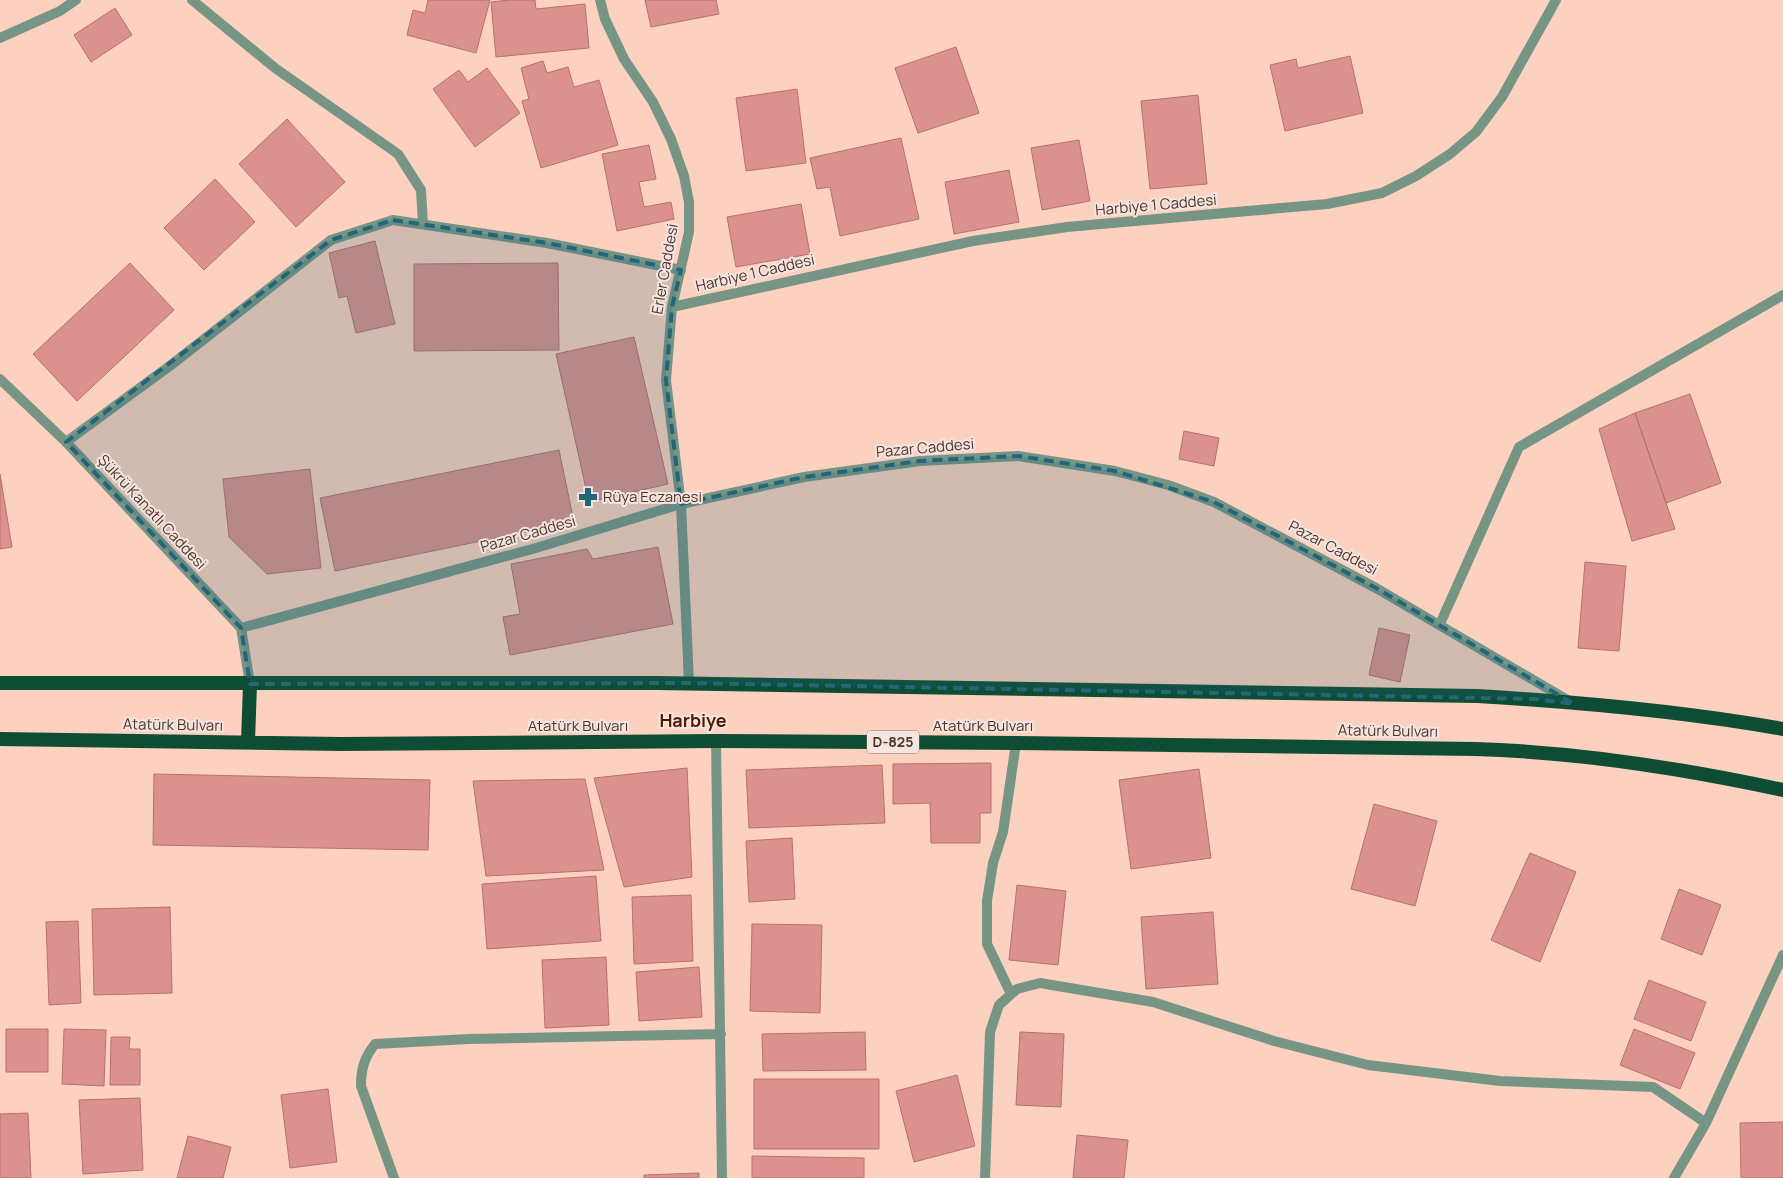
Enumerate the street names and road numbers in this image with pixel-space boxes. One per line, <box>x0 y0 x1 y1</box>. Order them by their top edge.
street label: Harbiye 1 Caddesi <box>1094 189 1217 220</box>
street label: Erler Caddesi <box>646 222 683 316</box>
street label: Harbiye 1 Caddesi <box>693 249 816 296</box>
street label: Pazar Caddesi <box>875 433 975 462</box>
street label: Şükrü Kanatlı Caddesi <box>93 450 211 574</box>
street label: Pazar Caddesi <box>478 510 578 557</box>
street label: Pazar Caddesi <box>1285 515 1382 580</box>
street label: Atatürk Bulvarı <box>123 713 223 736</box>
street label: Atatürk Bulvarı <box>528 715 628 736</box>
street label: Atatürk Bulvarı <box>933 715 1033 736</box>
street label: Atatürk Bulvarı <box>1338 719 1438 742</box>
road number: D-825 <box>867 730 919 754</box>

